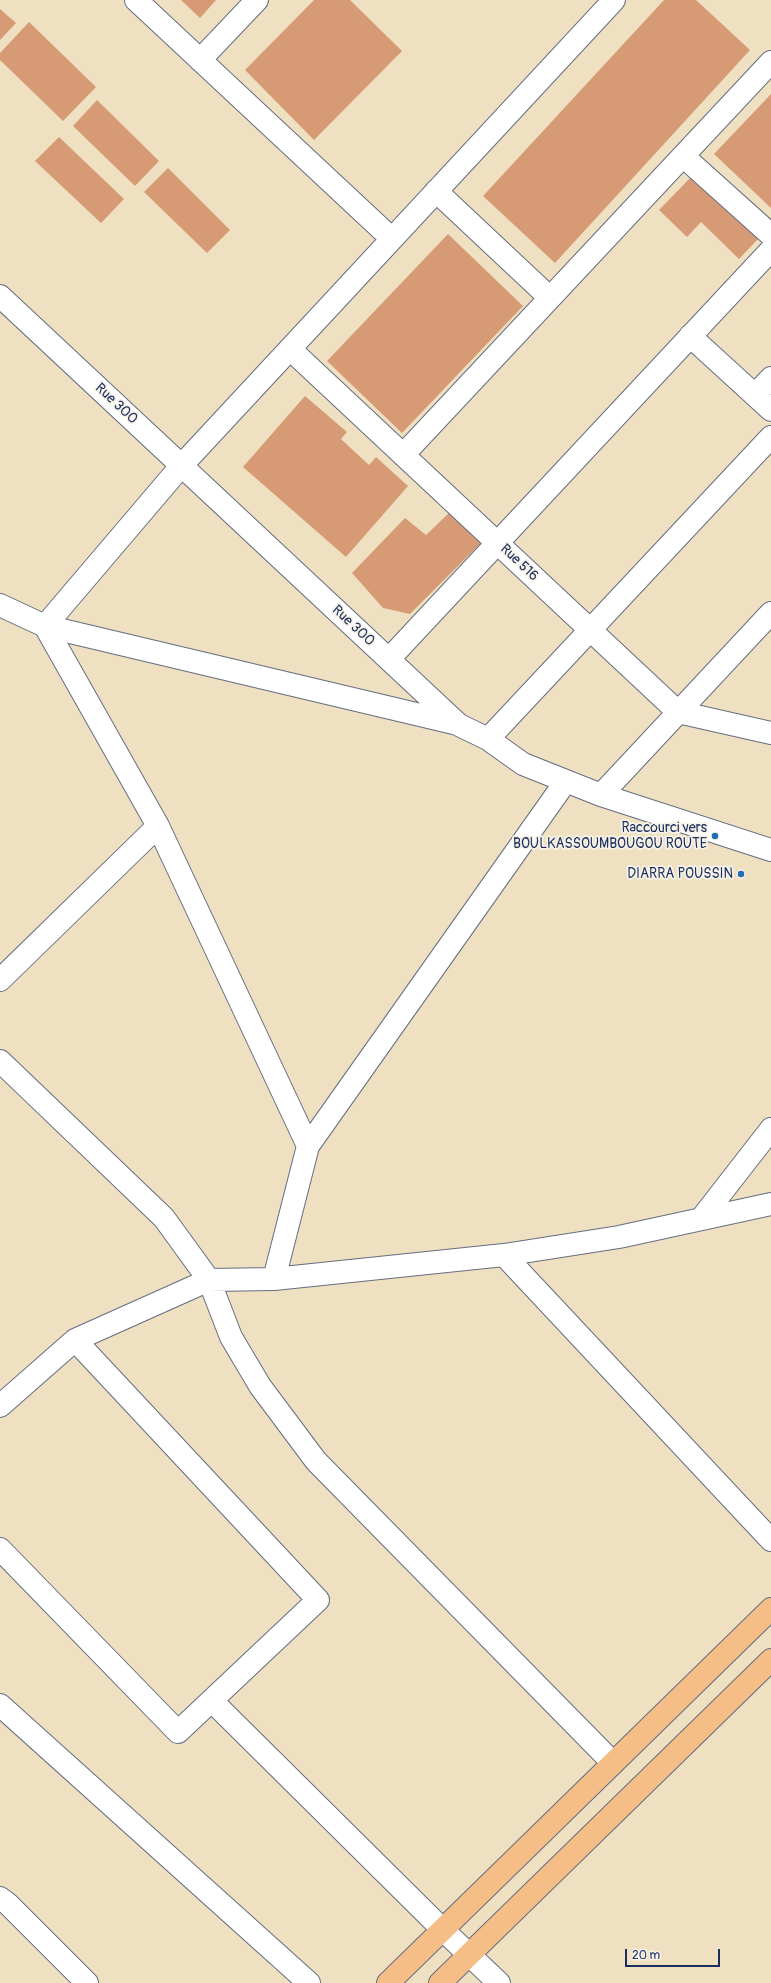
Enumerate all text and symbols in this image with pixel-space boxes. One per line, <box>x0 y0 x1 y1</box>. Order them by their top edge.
street label: Rue 300 <box>91 380 141 428</box>
street label: Rue 516 <box>496 541 542 585</box>
street label: Rue 300 <box>328 602 378 650</box>
place label: Raccourci vers BOULKASSOUMBOUGOU ROUTE <box>513 820 707 852</box>
marker: Raccourci vers BOULKASSOUMBOUGOU ROUTE <box>710 831 720 841</box>
place label: DIARRA POUSSIN <box>627 866 733 882</box>
marker: DIARRA POUSSIN <box>736 869 746 879</box>
scale bar <box>627 1941 722 1967</box>
text: 20 m <box>632 1948 660 1963</box>

